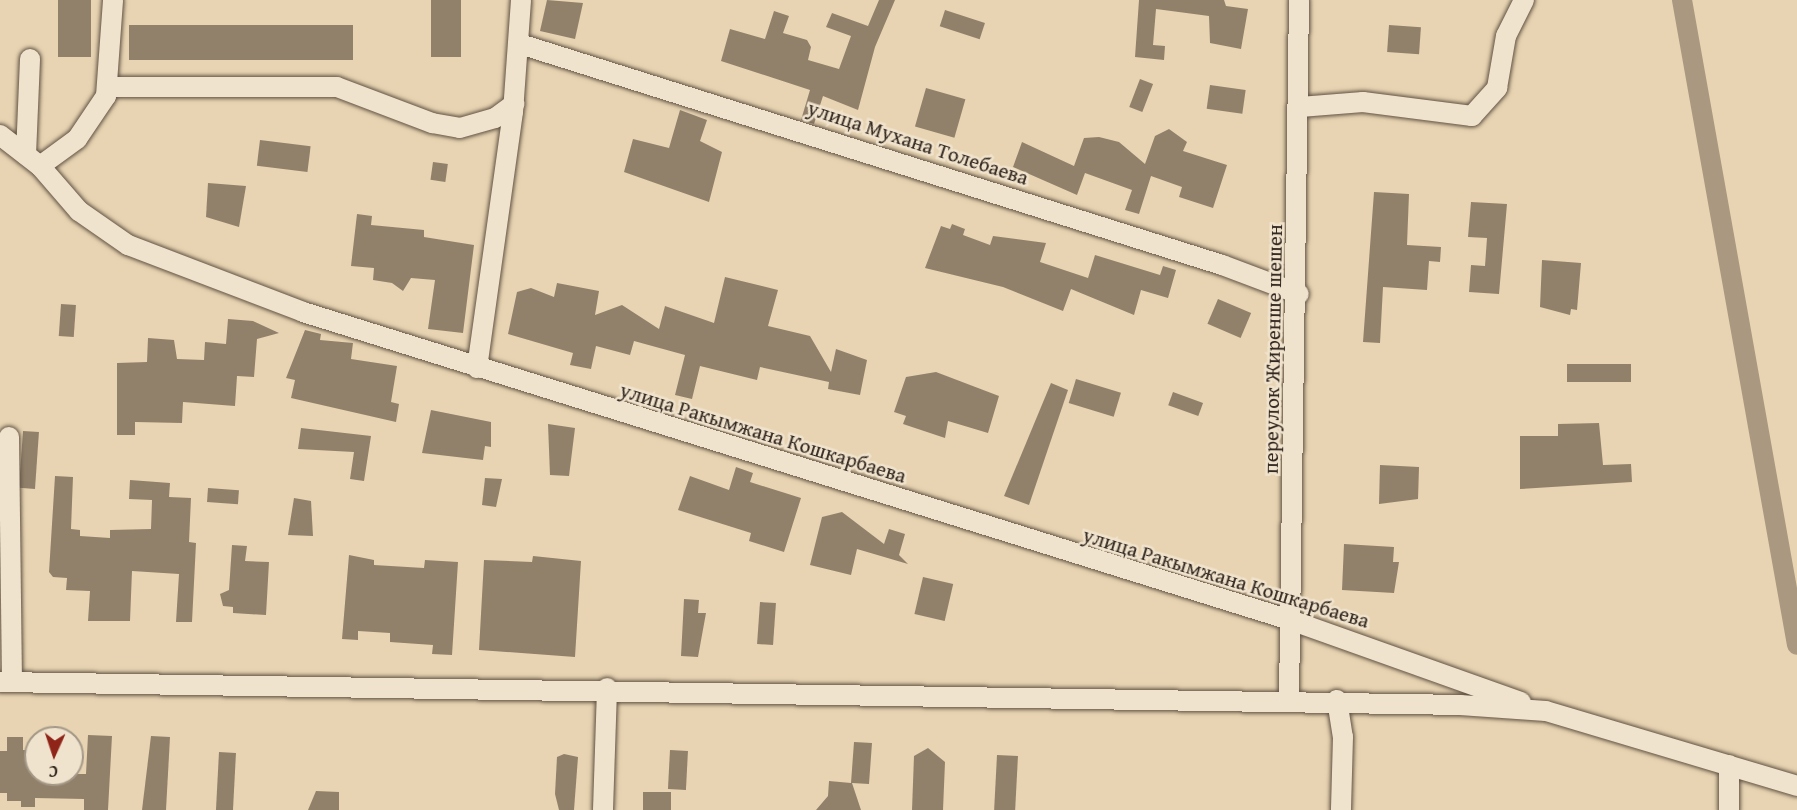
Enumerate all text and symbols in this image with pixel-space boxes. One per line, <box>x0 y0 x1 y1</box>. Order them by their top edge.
street label: улица Мухана Толебаева <box>804 95 1032 191</box>
street label: переулок Жиренше шешен <box>1258 224 1288 474</box>
street label: улица Ракымжана Кошкарбаева <box>617 377 909 489</box>
street label: улица Ракымжана Кошкарбаева <box>1080 522 1372 634</box>
north arrow <box>24 726 84 786</box>
text: С <box>48 760 58 784</box>

